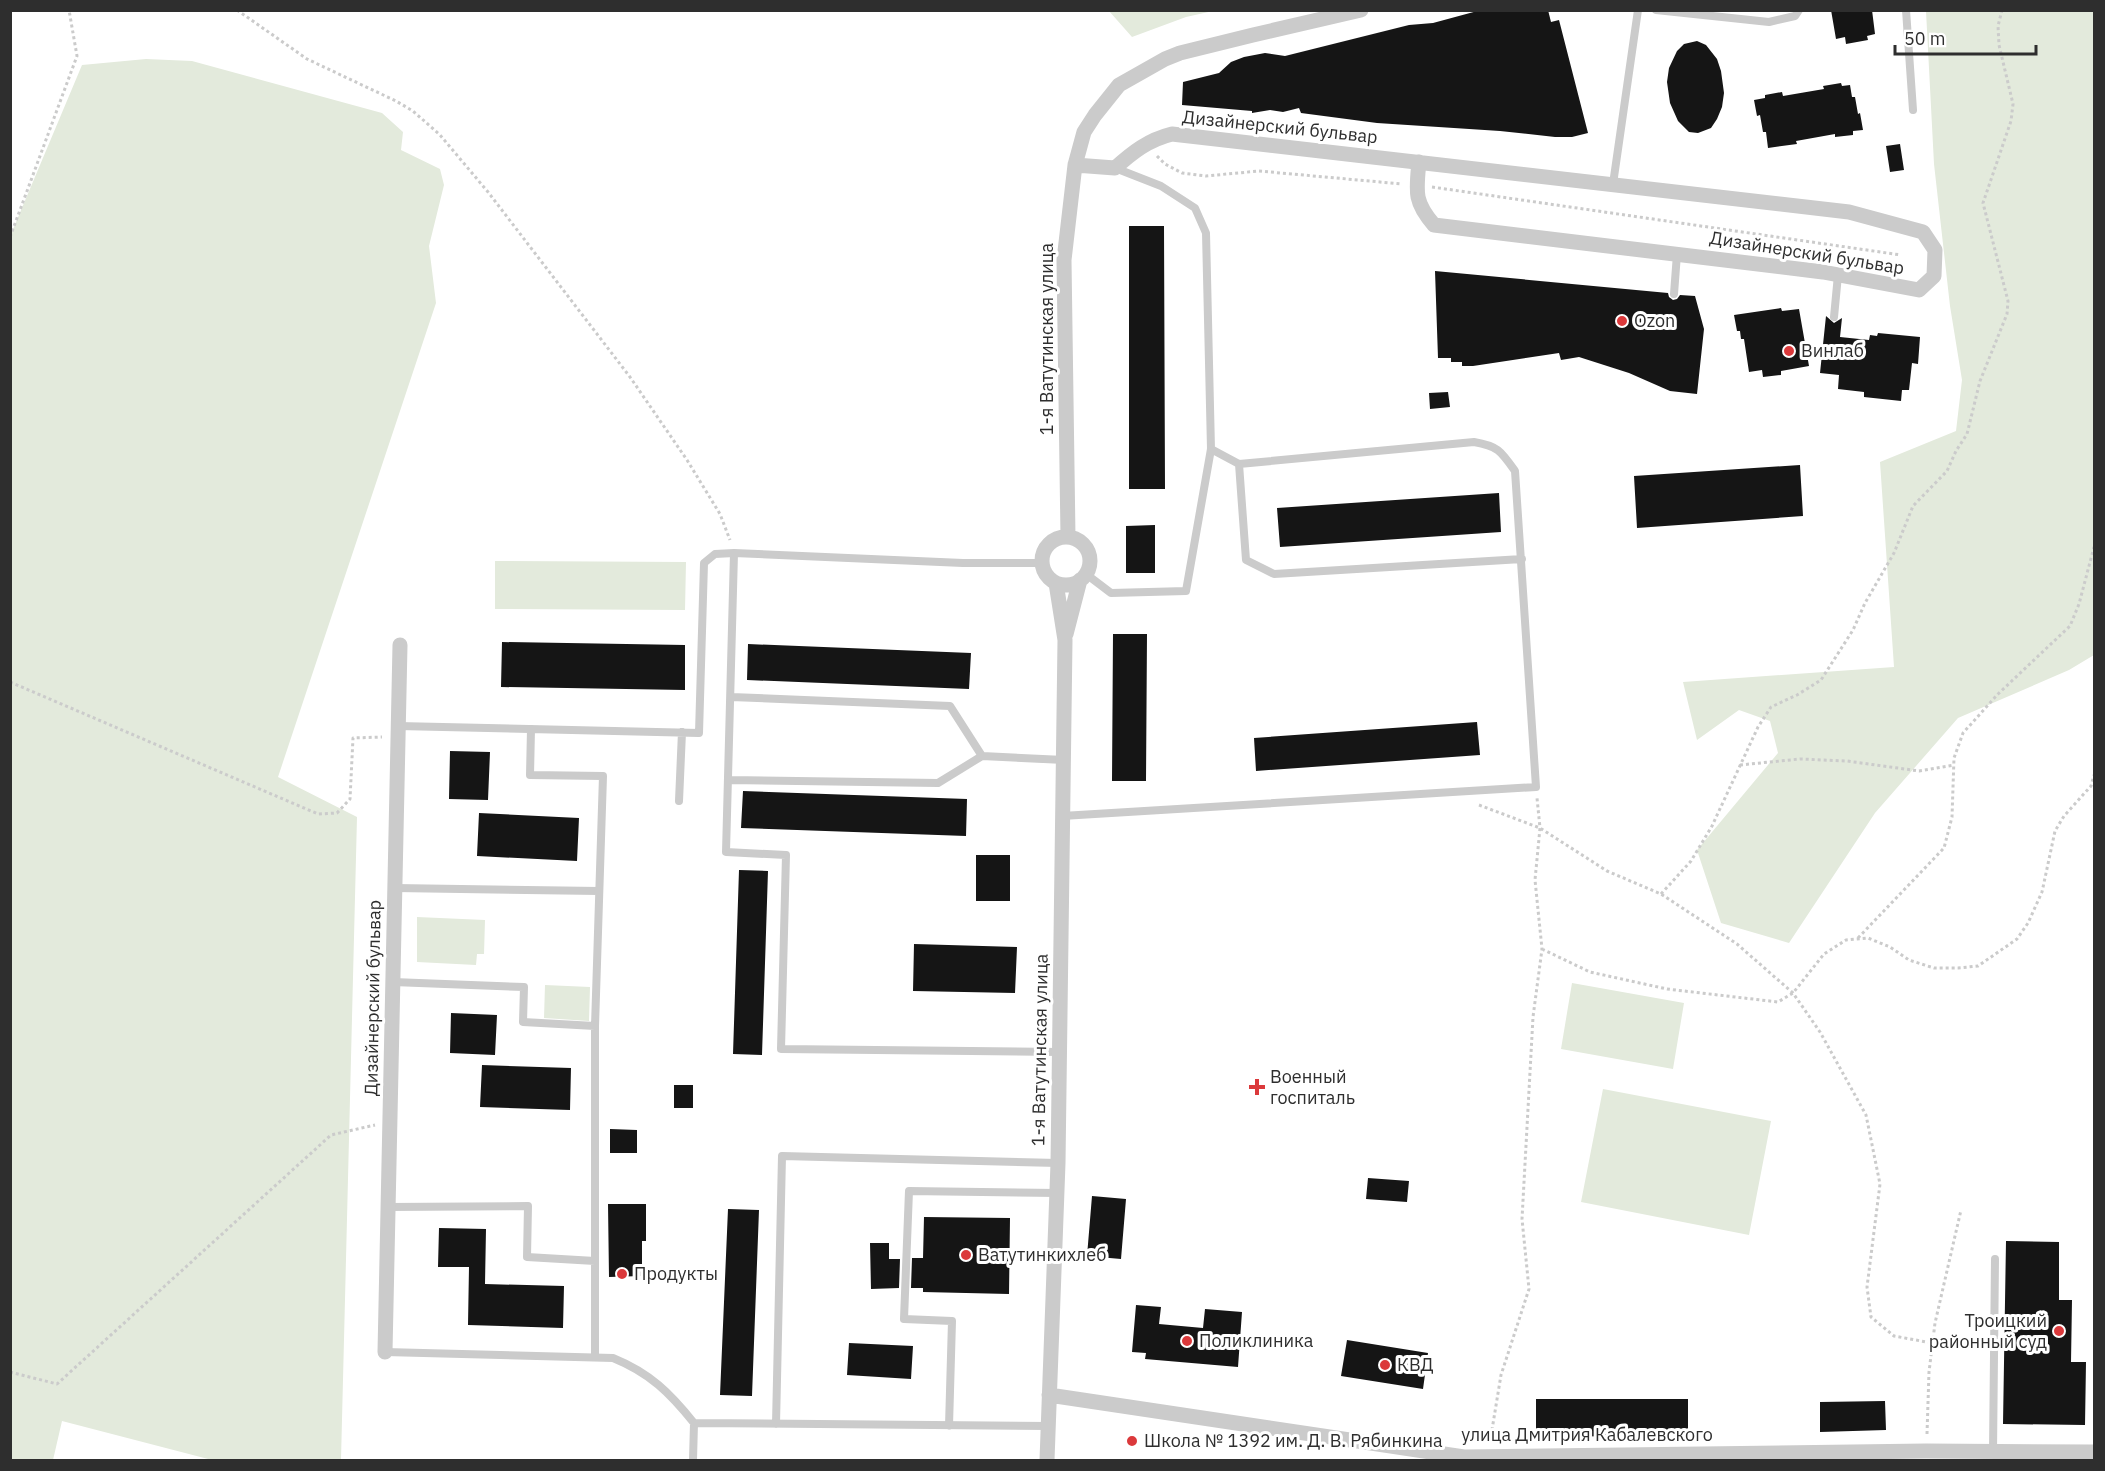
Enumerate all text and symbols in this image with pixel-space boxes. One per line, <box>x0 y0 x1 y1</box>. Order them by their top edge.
scale bar <box>1895 18 2036 56</box>
text: 50 m <box>1904 27 1946 50</box>
street label: Дизайнерский бульвар <box>1181 105 1379 148</box>
street label: Дизайнерский бульвар <box>1708 226 1906 279</box>
street label: 1-я Ватутинская улица <box>1035 242 1058 435</box>
place label: Ozon <box>1634 309 1675 332</box>
marker: Ozon <box>1615 314 1629 328</box>
place label: Винлаб <box>1801 339 1864 362</box>
marker: Винлаб <box>1782 344 1796 358</box>
street label: Дизайнерский бульвар <box>359 900 386 1096</box>
street label: 1-я Ватутинская улица <box>1026 953 1053 1146</box>
place label: Военный госпиталь <box>1270 1065 1355 1109</box>
marker: Военный госпиталь <box>1248 1078 1266 1096</box>
place label: Ватутинкихлеб <box>978 1243 1106 1266</box>
marker: Ватутинкихлеб <box>959 1248 973 1262</box>
place label: Продукты <box>634 1262 718 1285</box>
marker: Продукты <box>615 1267 629 1281</box>
place label: Троицкий районный суд <box>1929 1309 2047 1353</box>
marker: Троицкий районный суд <box>2052 1324 2066 1338</box>
place label: Поликлиника <box>1199 1329 1314 1352</box>
marker: Поликлиника <box>1180 1334 1194 1348</box>
place label: КВД <box>1397 1353 1434 1376</box>
marker: КВД <box>1378 1358 1392 1372</box>
street label: улица Дмитрия Кабалевского <box>1461 1423 1713 1446</box>
place label: Школа № 1392 им. Д. В. Рябинкина <box>1144 1429 1443 1452</box>
marker: Школа № 1392 им. Д. В. Рябинкина <box>1125 1434 1139 1448</box>

